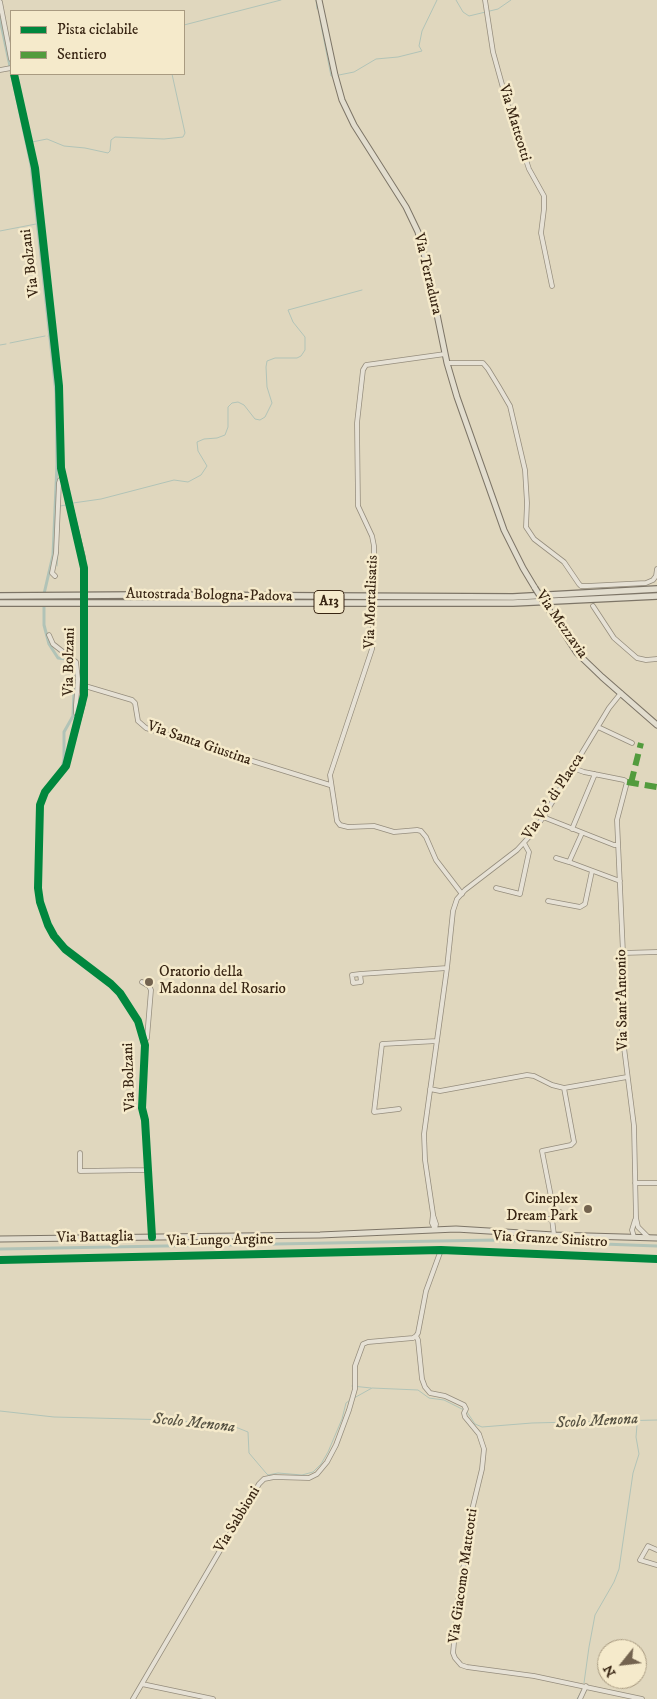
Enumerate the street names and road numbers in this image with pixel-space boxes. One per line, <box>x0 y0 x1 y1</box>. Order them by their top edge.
street label: Via Matteotti <box>494 82 534 164</box>
street label: Via Bolzani <box>18 228 44 298</box>
street label: Via Terradura <box>409 231 445 317</box>
street label: Via Mortalisatis <box>361 555 383 649</box>
street label: Autostrada Bologna-Padova <box>126 586 292 606</box>
street label: Via Mezzavia <box>531 588 591 662</box>
road number: A13 <box>314 590 344 614</box>
street label: Via Bolzani <box>60 628 80 696</box>
street label: Via Santa Giustina <box>145 718 253 770</box>
street label: Via Vo' di Placca <box>519 750 589 844</box>
street label: Via Sant'Antonio <box>613 949 633 1051</box>
street label: Via Bolzani <box>120 1042 140 1112</box>
street label: Via Battaglia <box>56 1228 134 1248</box>
street label: Via Granze Sinistro <box>492 1228 608 1252</box>
street label: Via Lungo Argine <box>166 1231 274 1251</box>
street label: Via Sabbioni <box>211 1484 265 1556</box>
street label: Via Giacomo Matteotti <box>446 1508 482 1644</box>

